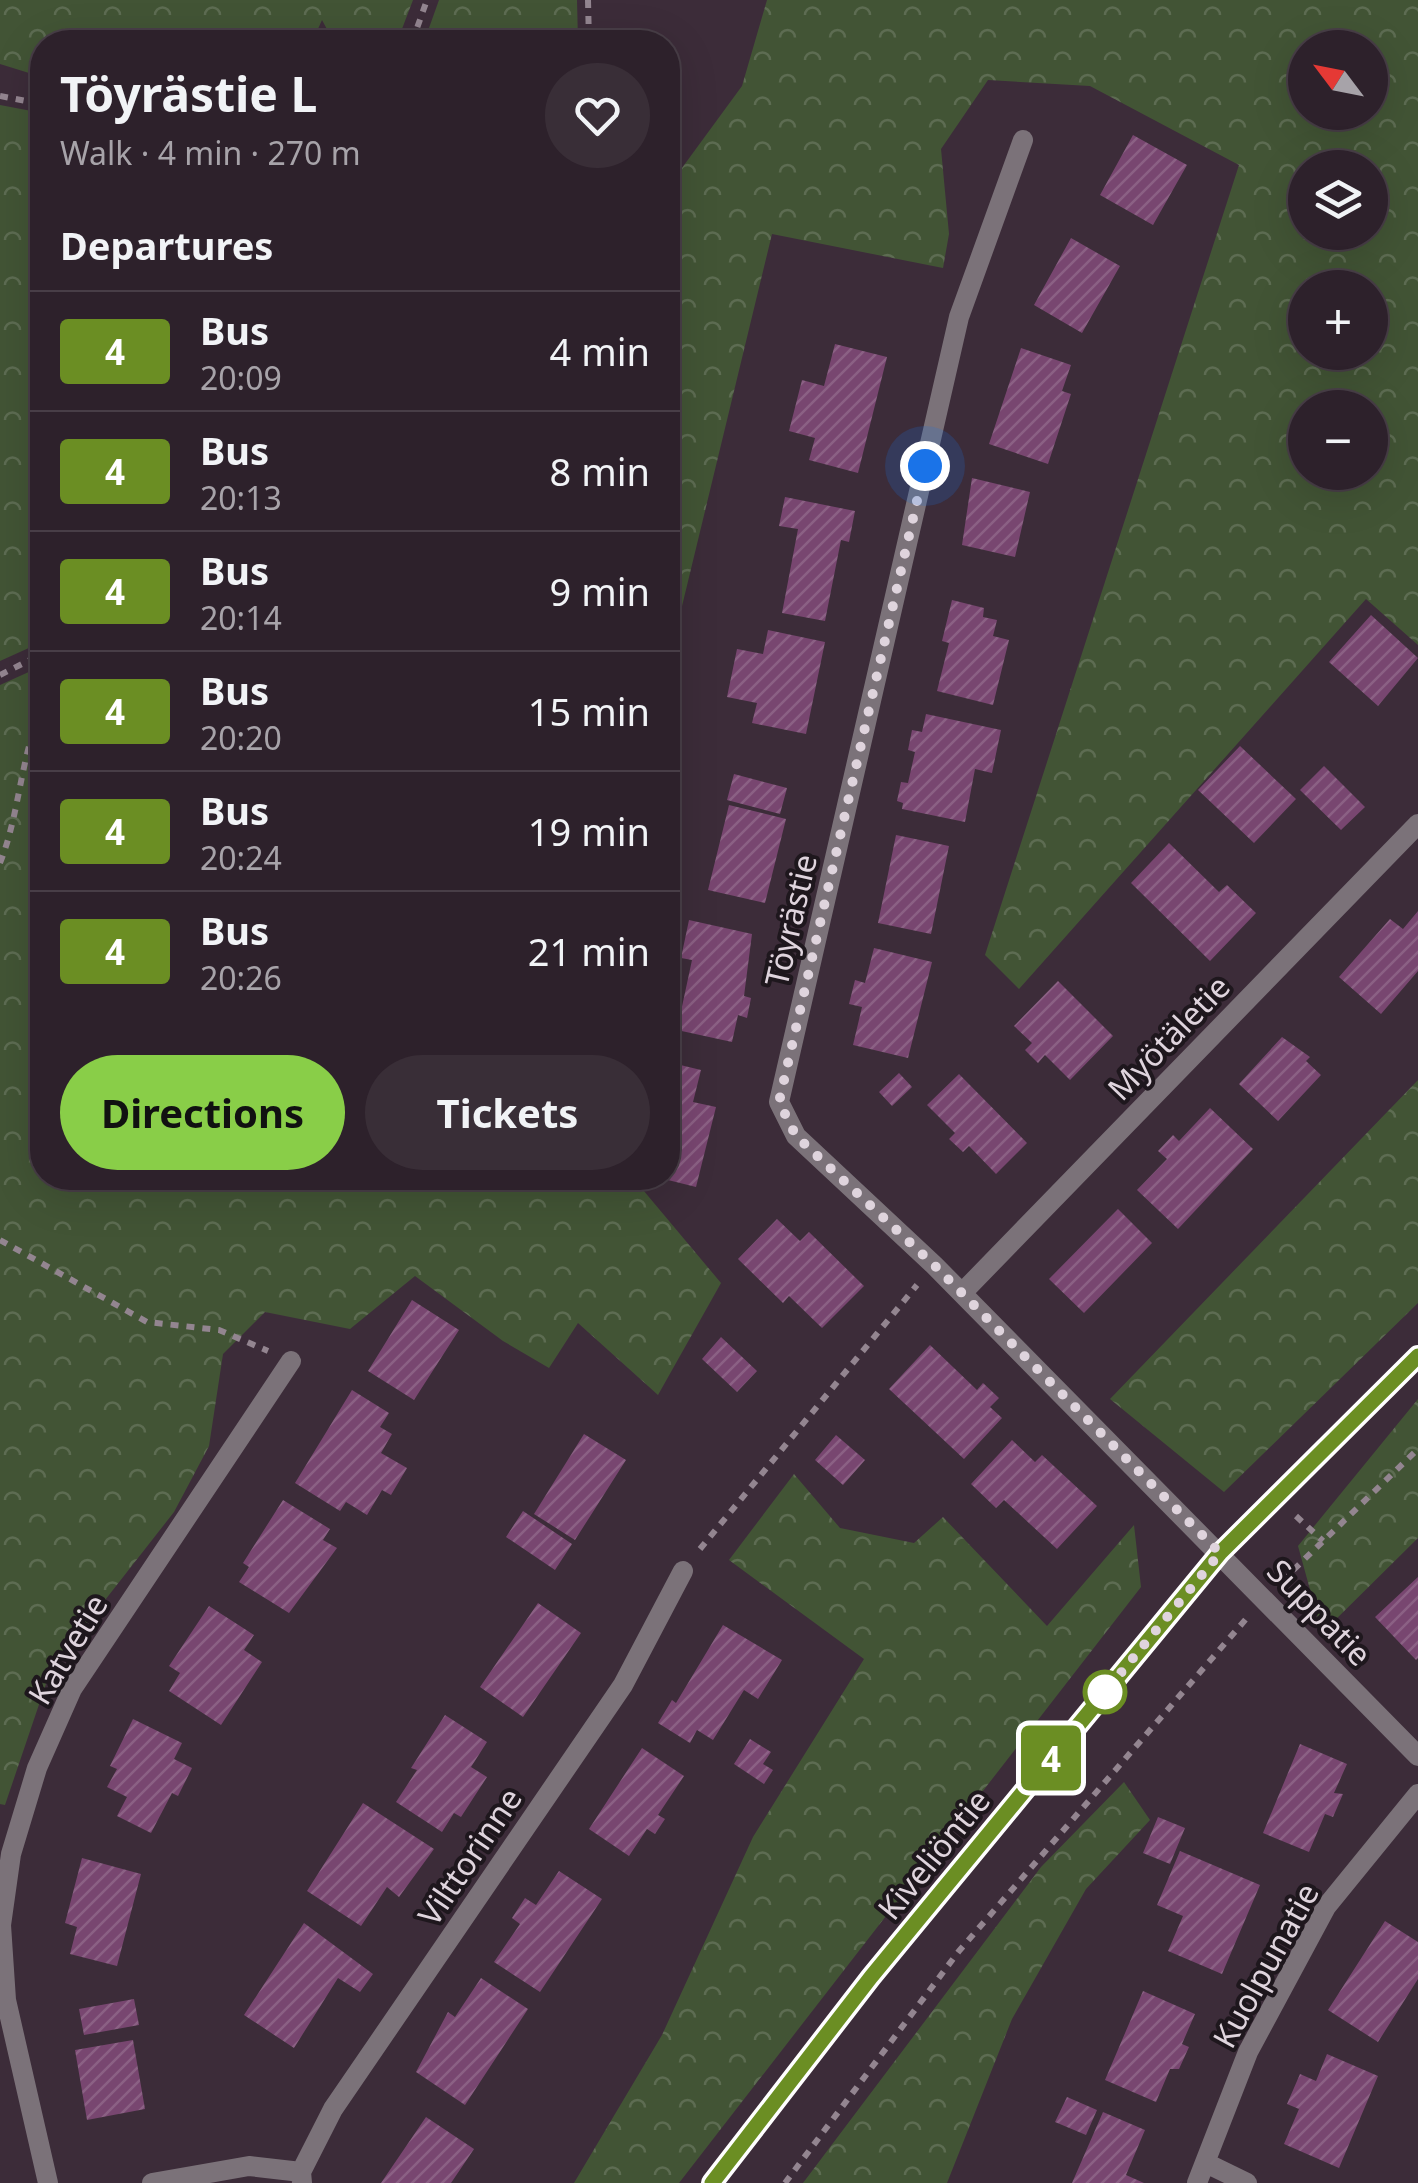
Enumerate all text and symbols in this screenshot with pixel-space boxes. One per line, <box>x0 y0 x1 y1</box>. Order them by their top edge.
north arrow <box>1288 30 1388 130</box>
map controls <box>1288 30 1388 490</box>
text: Töyrästie L <box>60 61 317 126</box>
button: heart <box>545 63 650 168</box>
text: Walk · 4 min · 270 m <box>60 131 361 174</box>
button: layers <box>1288 150 1388 250</box>
text: Departures <box>60 219 273 271</box>
button: + <box>1288 270 1388 370</box>
text: Bus <box>200 304 269 356</box>
text: 4 min <box>550 325 650 377</box>
text: 4 <box>105 328 125 375</box>
text: 20:09 <box>200 356 282 399</box>
button: − <box>1288 390 1388 490</box>
text: Bus <box>200 424 269 476</box>
your location <box>900 441 950 491</box>
text: 8 min <box>550 445 650 497</box>
text: 4 <box>105 448 125 495</box>
text: 20:13 <box>200 476 282 519</box>
text: Bus <box>200 544 269 596</box>
text: 9 min <box>550 565 650 617</box>
text: 4 <box>105 568 125 615</box>
text: 20:14 <box>200 596 282 639</box>
text: Bus <box>200 664 269 716</box>
text: 15 min <box>528 685 650 737</box>
text: 4 <box>105 688 125 735</box>
text: 20:20 <box>200 716 282 759</box>
text: Bus <box>200 784 269 836</box>
text: 19 min <box>528 805 650 857</box>
text: 4 <box>105 808 125 855</box>
text: 20:24 <box>200 836 282 879</box>
street label: Töyrästie <box>754 850 826 990</box>
text: Bus <box>200 904 269 956</box>
text: 21 min <box>528 925 650 977</box>
text: 4 <box>105 928 125 975</box>
text: 20:26 <box>200 956 282 999</box>
street label: Myötäletie <box>1098 965 1238 1109</box>
button: Directions <box>60 1055 345 1170</box>
button: Tickets <box>365 1055 650 1170</box>
street label: Suppatie <box>1259 1549 1381 1675</box>
street label: Katvetie <box>17 1586 117 1712</box>
unlabelled marker <box>1084 1671 1126 1713</box>
line badge: 4 <box>1018 1726 1084 1790</box>
text: 4 <box>1041 1735 1061 1782</box>
street label: Vilttorinne <box>407 1779 531 1933</box>
street label: Kiveliöntie <box>867 1780 999 1928</box>
street label: Kuolpunatie <box>1202 1875 1328 2055</box>

